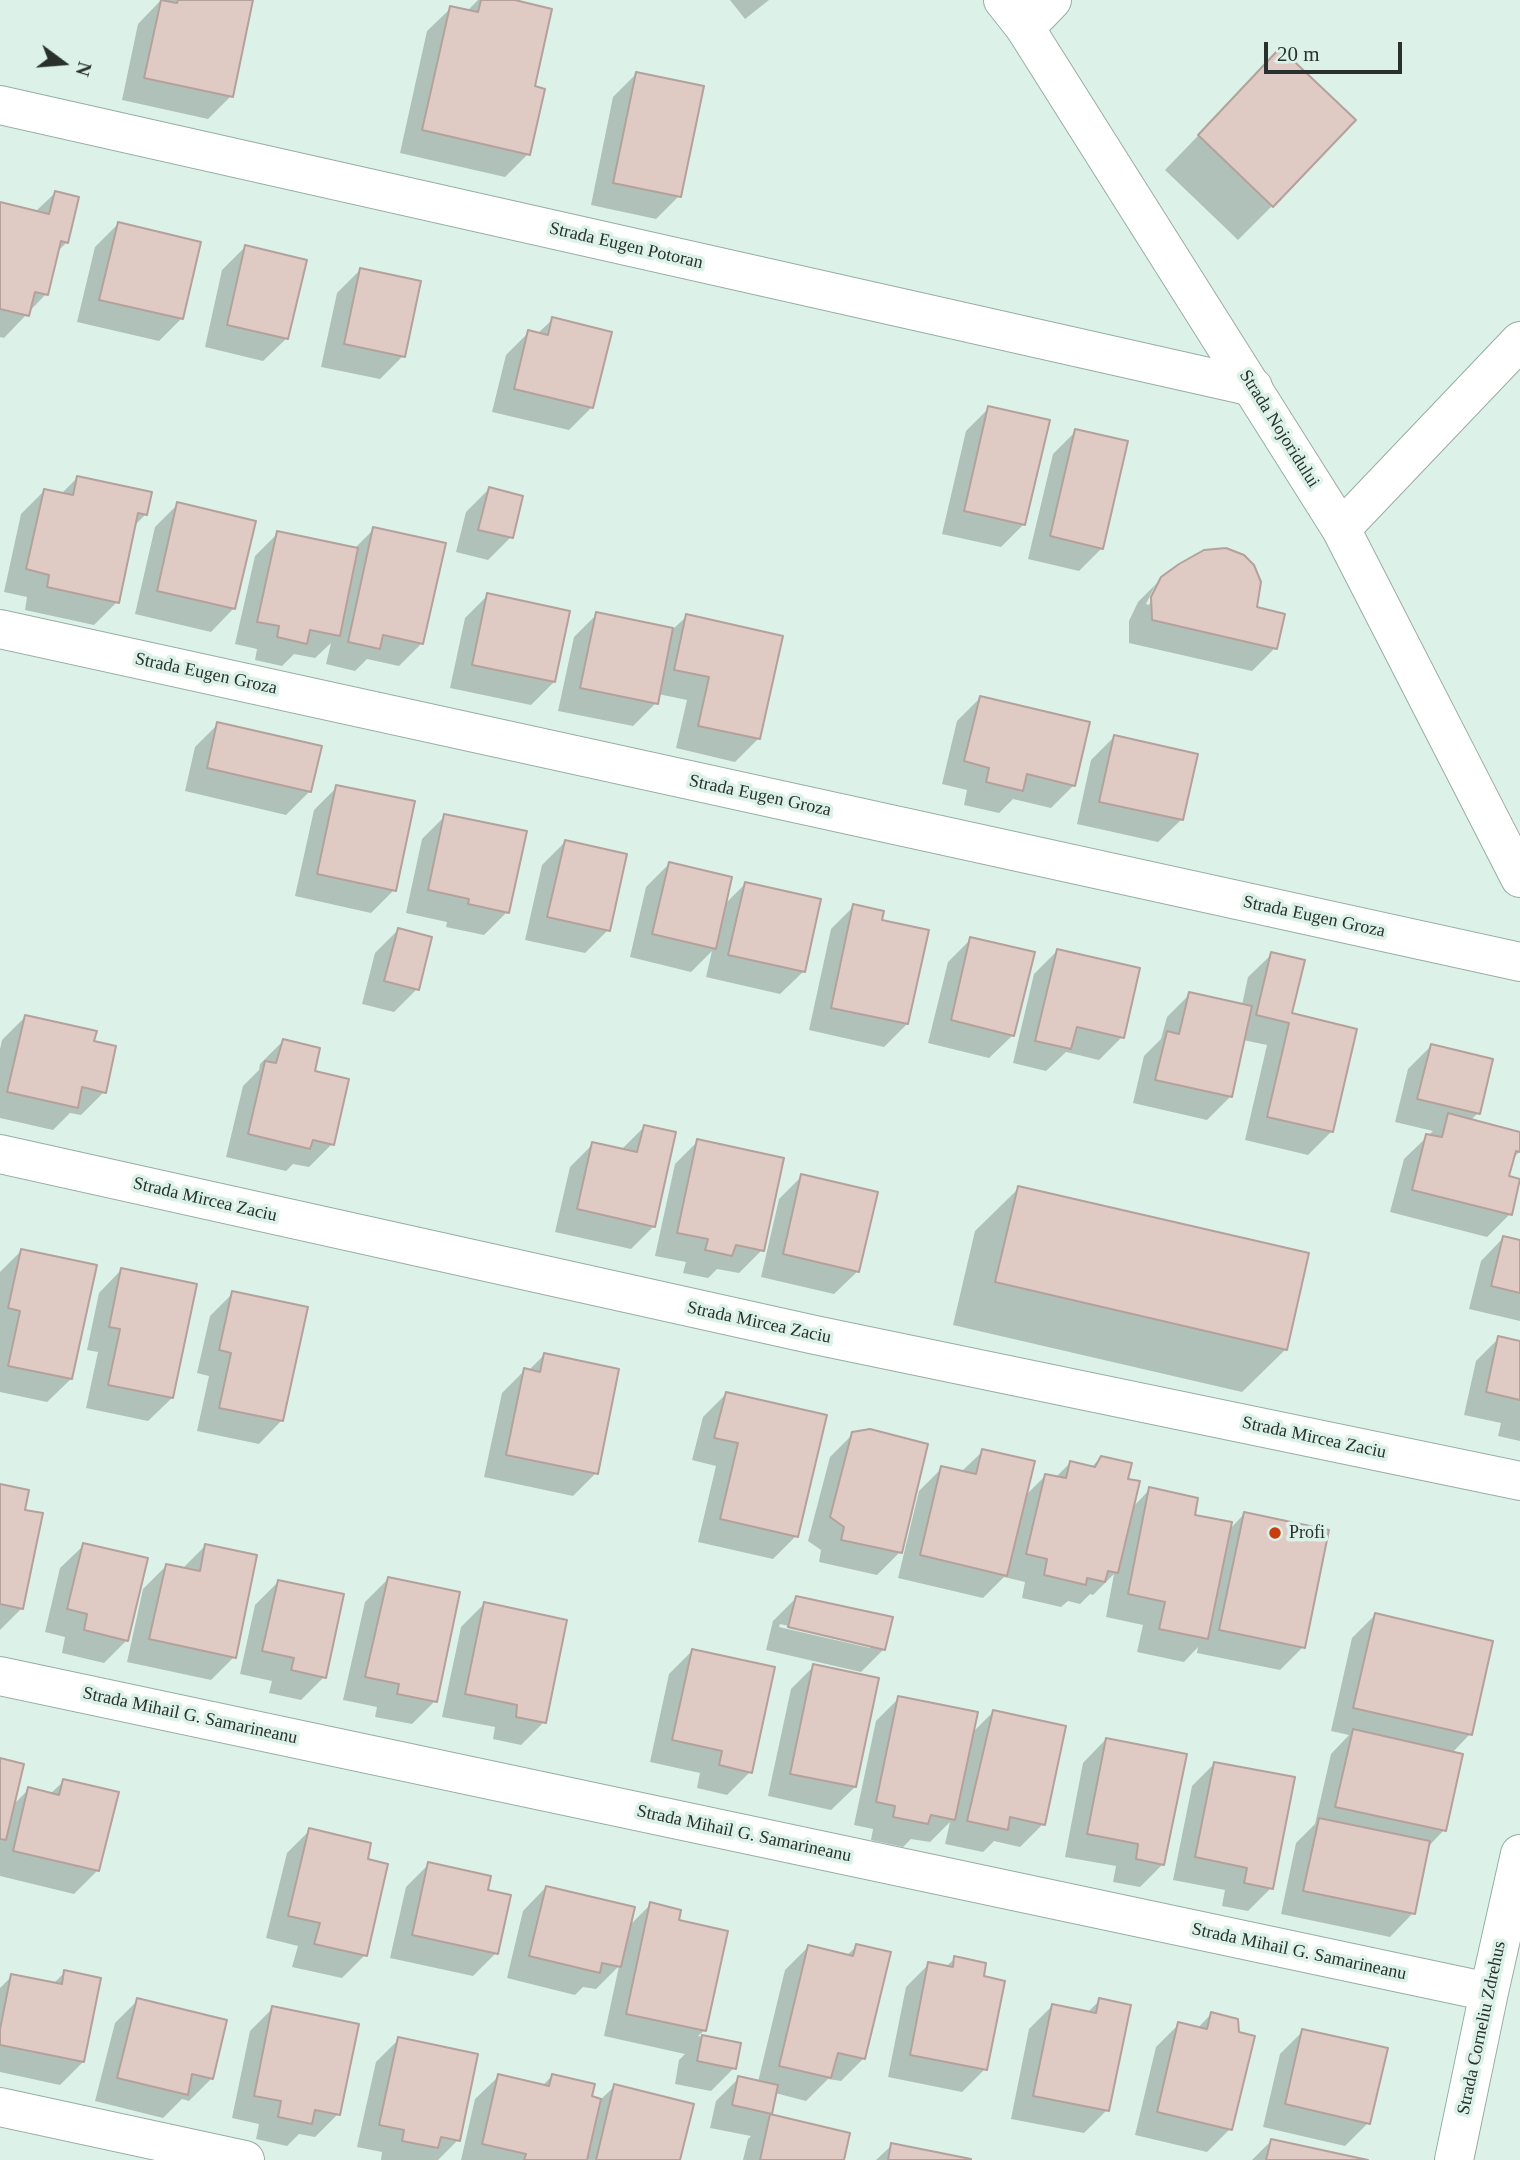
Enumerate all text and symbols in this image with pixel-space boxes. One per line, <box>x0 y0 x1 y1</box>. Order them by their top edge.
north arrow <box>28 28 98 98</box>
scale bar <box>1268 28 1406 72</box>
text: 20 m <box>1277 42 1320 66</box>
text: N <box>72 59 96 78</box>
street label: Strada Eugen Potoran <box>547 218 705 274</box>
street label: Strada Nojoridului <box>1234 366 1324 492</box>
street label: Strada Eugen Groza <box>133 648 279 700</box>
street label: Strada Eugen Groza <box>687 770 833 822</box>
street label: Strada Eugen Groza <box>1241 891 1387 943</box>
street label: Strada Mircea Zaciu <box>131 1173 279 1227</box>
street label: Strada Mircea Zaciu <box>685 1297 833 1349</box>
street label: Strada Mircea Zaciu <box>1240 1412 1388 1464</box>
place label: Profi <box>1289 1522 1325 1544</box>
marker: Profi <box>1267 1525 1283 1541</box>
street label: Strada Mihail G. Samarineanu <box>81 1683 299 1749</box>
street label: Strada Mihail G. Samarineanu <box>635 1801 853 1867</box>
street label: Strada Mihail G. Samarineanu <box>1190 1919 1408 1985</box>
street label: Strada Corneliu Zdrehus <box>1453 1939 1511 2117</box>

